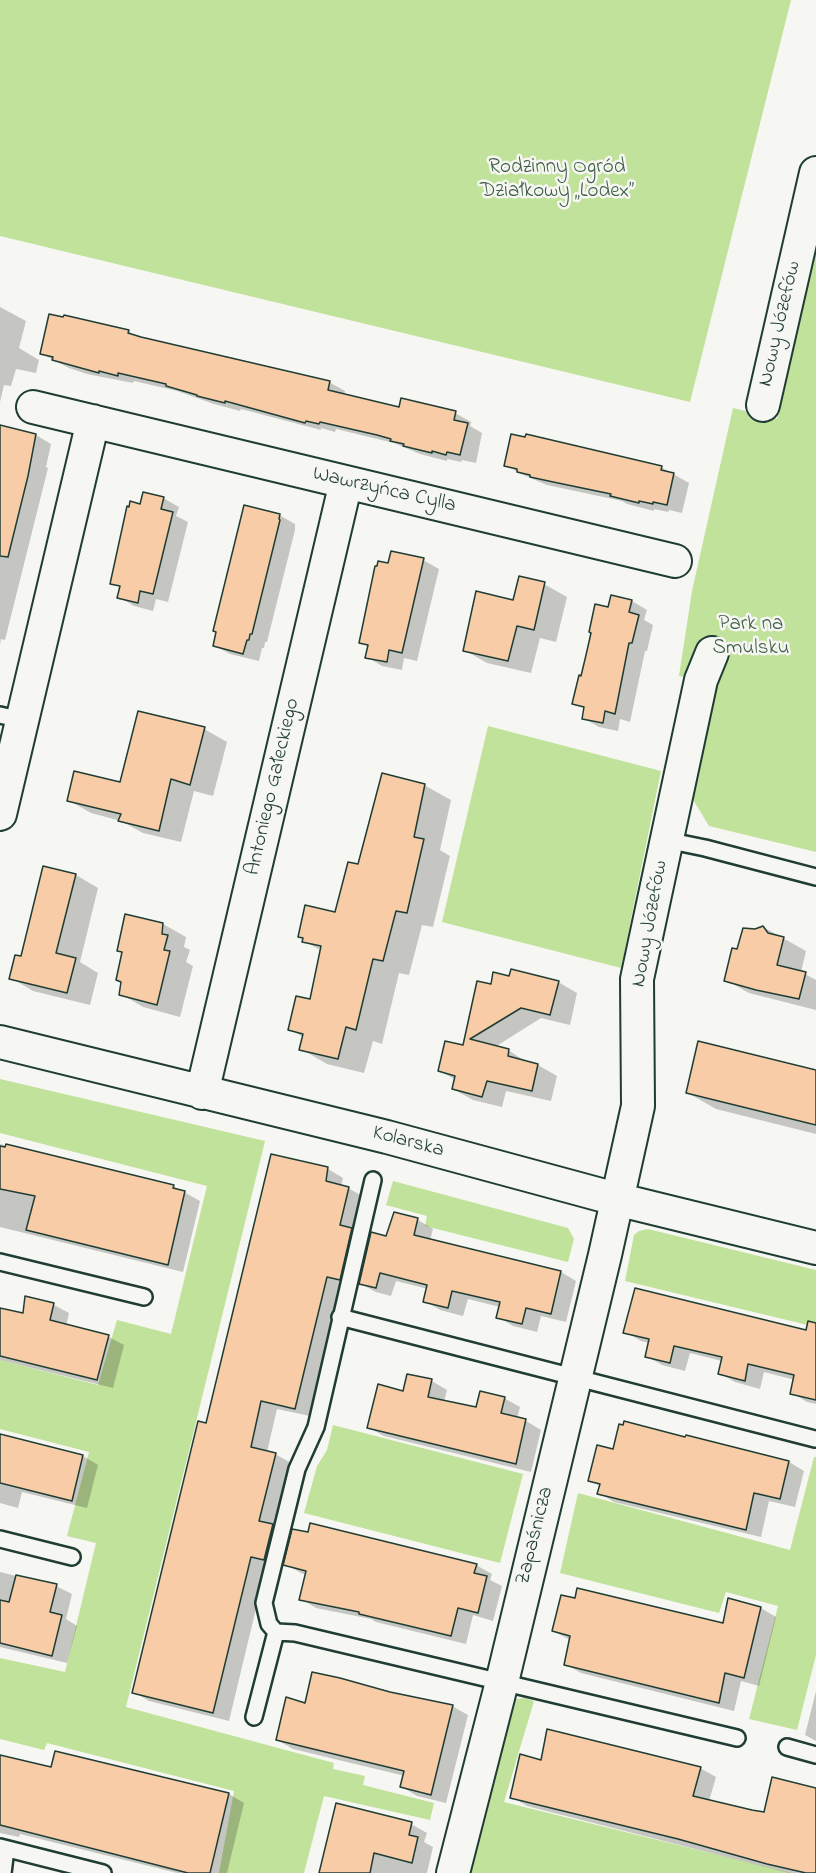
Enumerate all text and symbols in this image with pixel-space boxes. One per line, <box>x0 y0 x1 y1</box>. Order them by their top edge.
park label: Rodzinny Ogród Działkowy „Lodex” <box>480 156 634 206</box>
street label: Nowy Józefów <box>754 259 808 389</box>
street label: Wawrzyńca Cylla <box>310 462 458 520</box>
park label: Park na Smulsku <box>712 613 790 663</box>
street label: Antoniego Gałeckiego <box>241 696 307 878</box>
street label: Nowy Józefów <box>627 859 675 989</box>
street label: Kolarska <box>369 1121 447 1165</box>
street label: Zapaśnicza <box>512 1484 560 1588</box>

